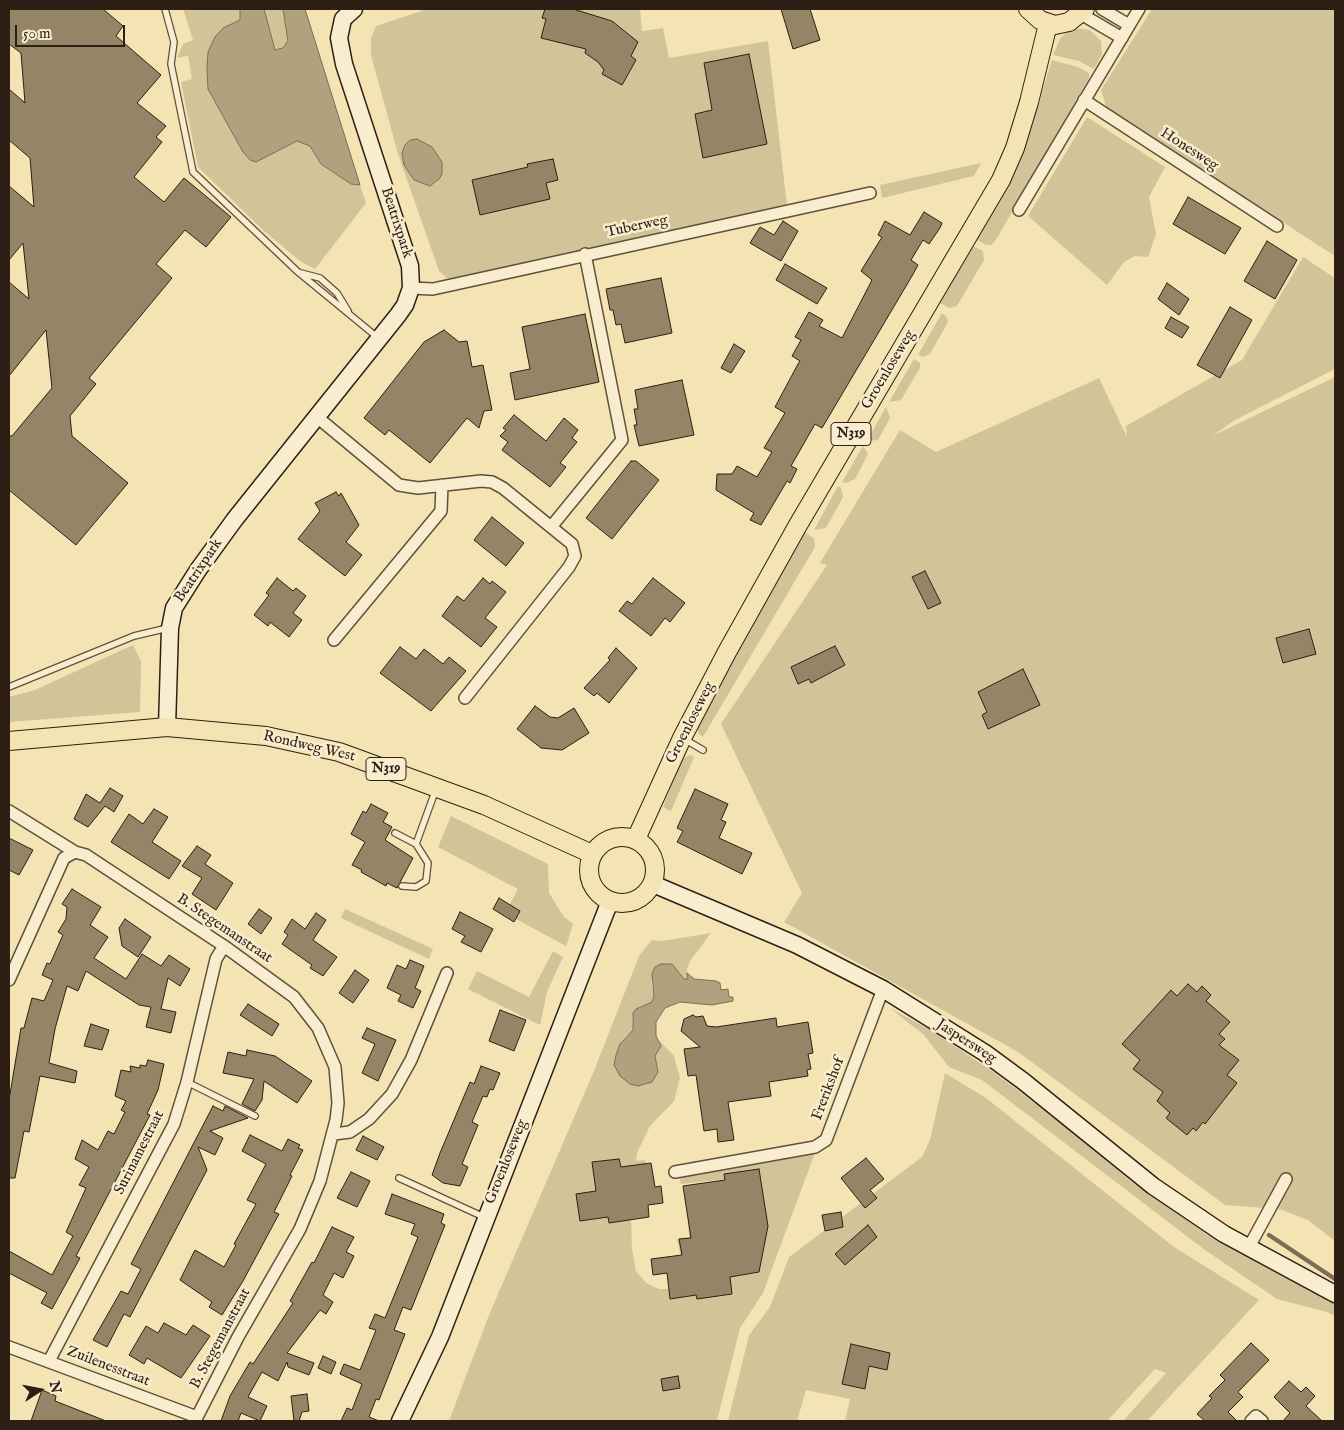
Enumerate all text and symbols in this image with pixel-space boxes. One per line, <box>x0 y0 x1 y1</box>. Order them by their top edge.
scale bar <box>18 15 128 47</box>
text: 50 m <box>23 24 51 43</box>
street label: Honesweg <box>1157 125 1221 175</box>
street label: Beatrixpark <box>376 185 416 261</box>
street label: Tuberweg <box>604 212 670 242</box>
street label: Groenloseweg <box>858 327 920 413</box>
road number: N319 <box>831 422 871 446</box>
street label: Beatrixpark <box>171 536 227 606</box>
street label: Groenloseweg <box>663 679 719 767</box>
street label: Rondweg West <box>261 728 357 766</box>
road number: N319 <box>366 758 406 781</box>
street label: B. Stegemanstraat <box>173 890 275 968</box>
street label: Jaspersweg <box>933 1016 999 1068</box>
street label: Frerikshof <box>809 1055 849 1123</box>
street label: Surinamestraat <box>111 1108 169 1198</box>
street label: Groenloseweg <box>482 1117 532 1207</box>
street label: B. Stegemanstraat <box>187 1286 255 1392</box>
street label: Zuilenesstraat <box>64 1343 152 1391</box>
north arrow <box>15 1365 65 1415</box>
text: N <box>45 1379 65 1395</box>

